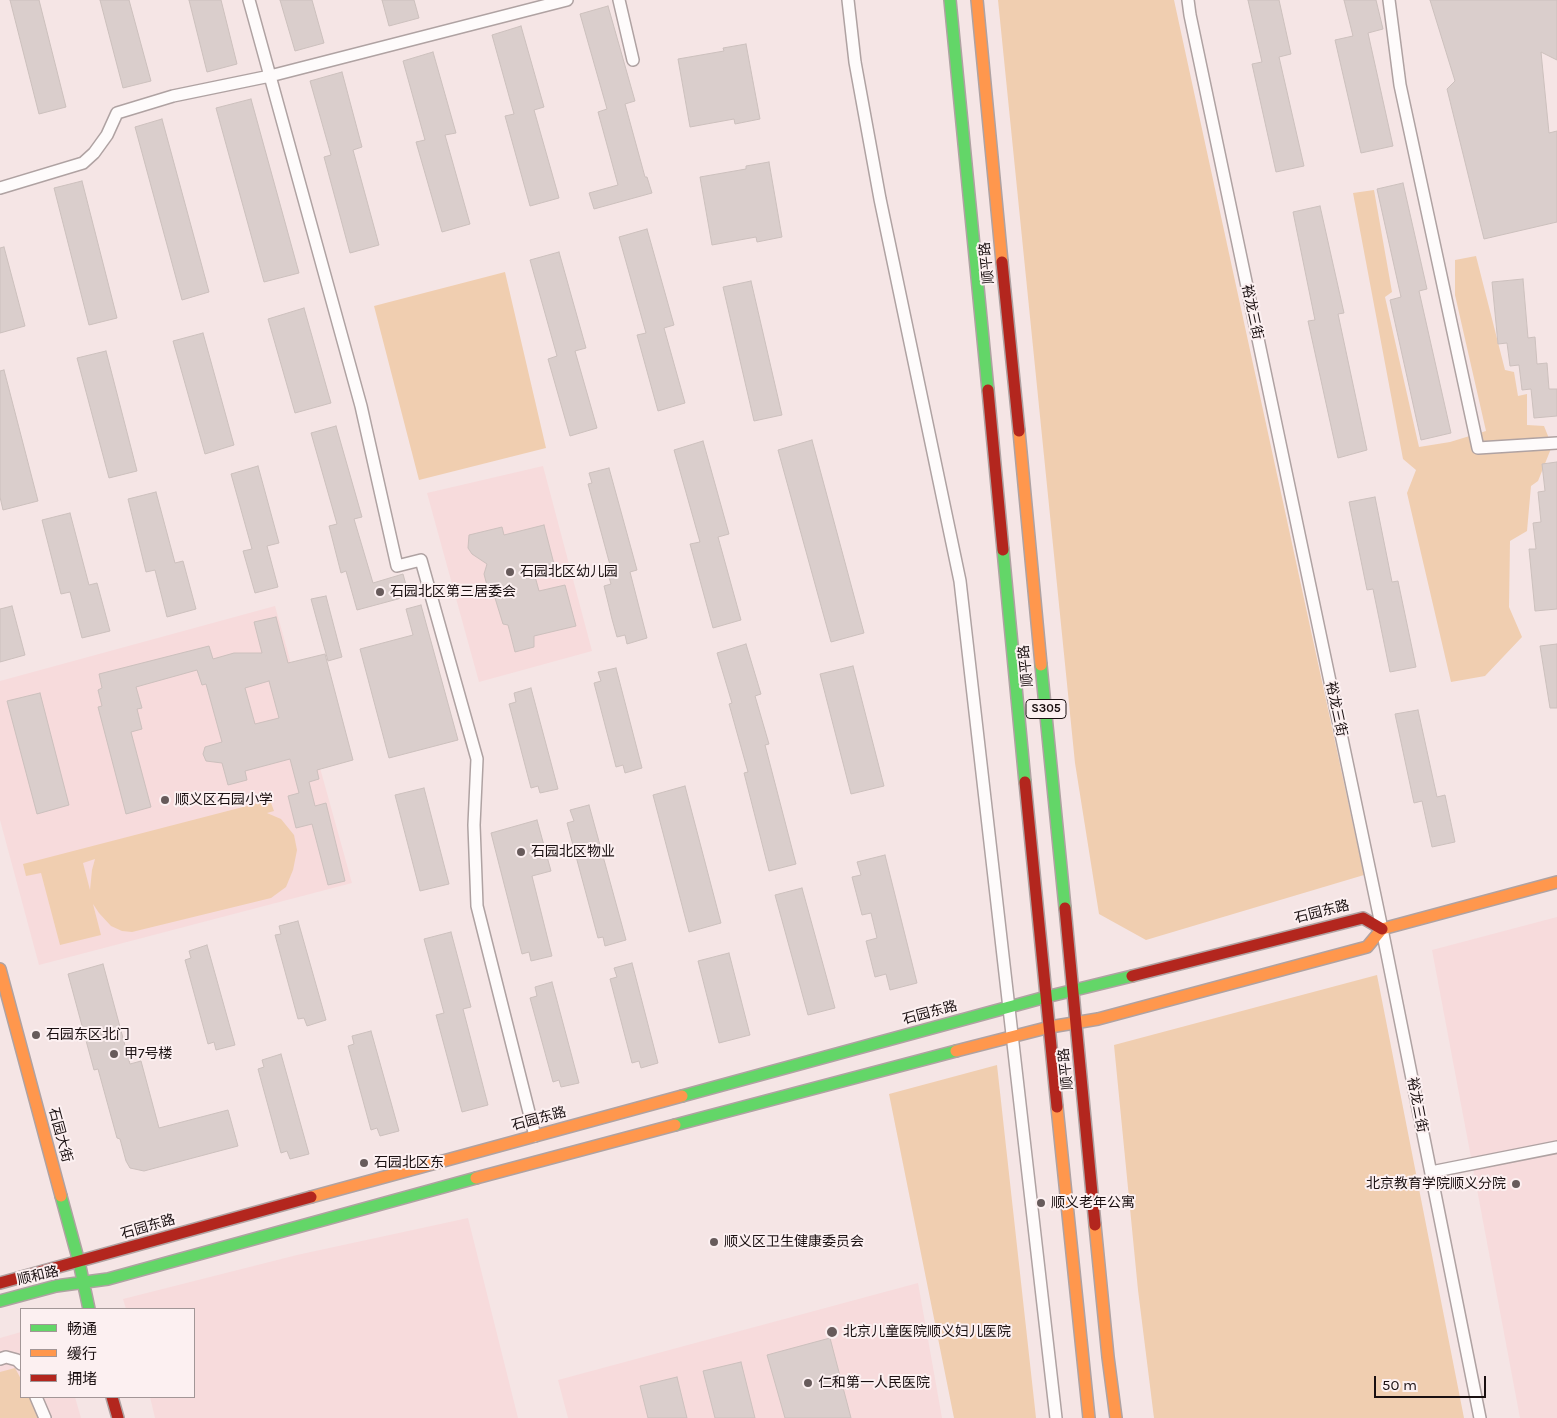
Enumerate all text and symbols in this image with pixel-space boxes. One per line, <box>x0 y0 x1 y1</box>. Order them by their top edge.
street label: 顺平路 <box>976 241 998 285</box>
street label: 裕龙三街 <box>1238 283 1266 341</box>
place label: 石园北区幼儿园 <box>520 564 618 580</box>
marker: 石园北区幼儿园 <box>504 566 516 578</box>
place label: 石园北区第三居委会 <box>390 584 516 600</box>
marker: 石园北区第三居委会 <box>374 586 386 598</box>
street label: 顺平路 <box>1015 644 1037 688</box>
street label: 裕龙三街 <box>1322 680 1350 738</box>
road number: S305 <box>1026 700 1066 719</box>
place label: 顺义区石园小学 <box>175 792 273 808</box>
marker: 顺义区石园小学 <box>159 794 171 806</box>
place label: 石园北区物业 <box>531 844 615 860</box>
marker: 石园北区物业 <box>515 846 527 858</box>
street label: 石园东路 <box>1293 897 1351 927</box>
street label: 石园东路 <box>901 998 959 1028</box>
place label: 石园东区北门 <box>46 1027 130 1043</box>
marker: 石园东区北门 <box>30 1029 42 1041</box>
place label: 甲7号楼 <box>124 1046 173 1062</box>
street label: 顺平路 <box>1055 1047 1077 1091</box>
marker: 甲7号楼 <box>108 1048 120 1060</box>
street label: 裕龙三街 <box>1403 1076 1431 1134</box>
street label: 石园东路 <box>510 1104 568 1134</box>
street label: 石园大街 <box>45 1106 75 1164</box>
place label: 石园北区东 <box>374 1155 444 1171</box>
marker: 石园北区东 <box>358 1157 370 1169</box>
place label: 北京教育学院顺义分院 <box>1366 1176 1506 1192</box>
marker: 北京教育学院顺义分院 <box>1510 1178 1522 1190</box>
place label: 顺义老年公寓 <box>1051 1195 1135 1211</box>
marker: 顺义老年公寓 <box>1035 1197 1047 1209</box>
street label: 石园东路 <box>119 1211 177 1243</box>
place label: 顺义区卫生健康委员会 <box>724 1234 864 1250</box>
marker: 顺义区卫生健康委员会 <box>708 1236 720 1248</box>
street label: 顺和路 <box>16 1263 60 1289</box>
legend <box>20 1308 195 1398</box>
text: 畅通 <box>67 1320 97 1338</box>
place label: 北京儿童医院顺义妇儿医院 <box>843 1324 1011 1340</box>
marker: 北京儿童医院顺义妇儿医院 <box>825 1325 839 1339</box>
text: 缓行 <box>67 1345 97 1363</box>
scale bar <box>1377 1366 1490 1398</box>
text: 拥堵 <box>67 1370 97 1388</box>
place label: 仁和第一人民医院 <box>818 1375 930 1391</box>
text: 50 m <box>1382 1376 1417 1394</box>
marker: 仁和第一人民医院 <box>802 1377 814 1389</box>

